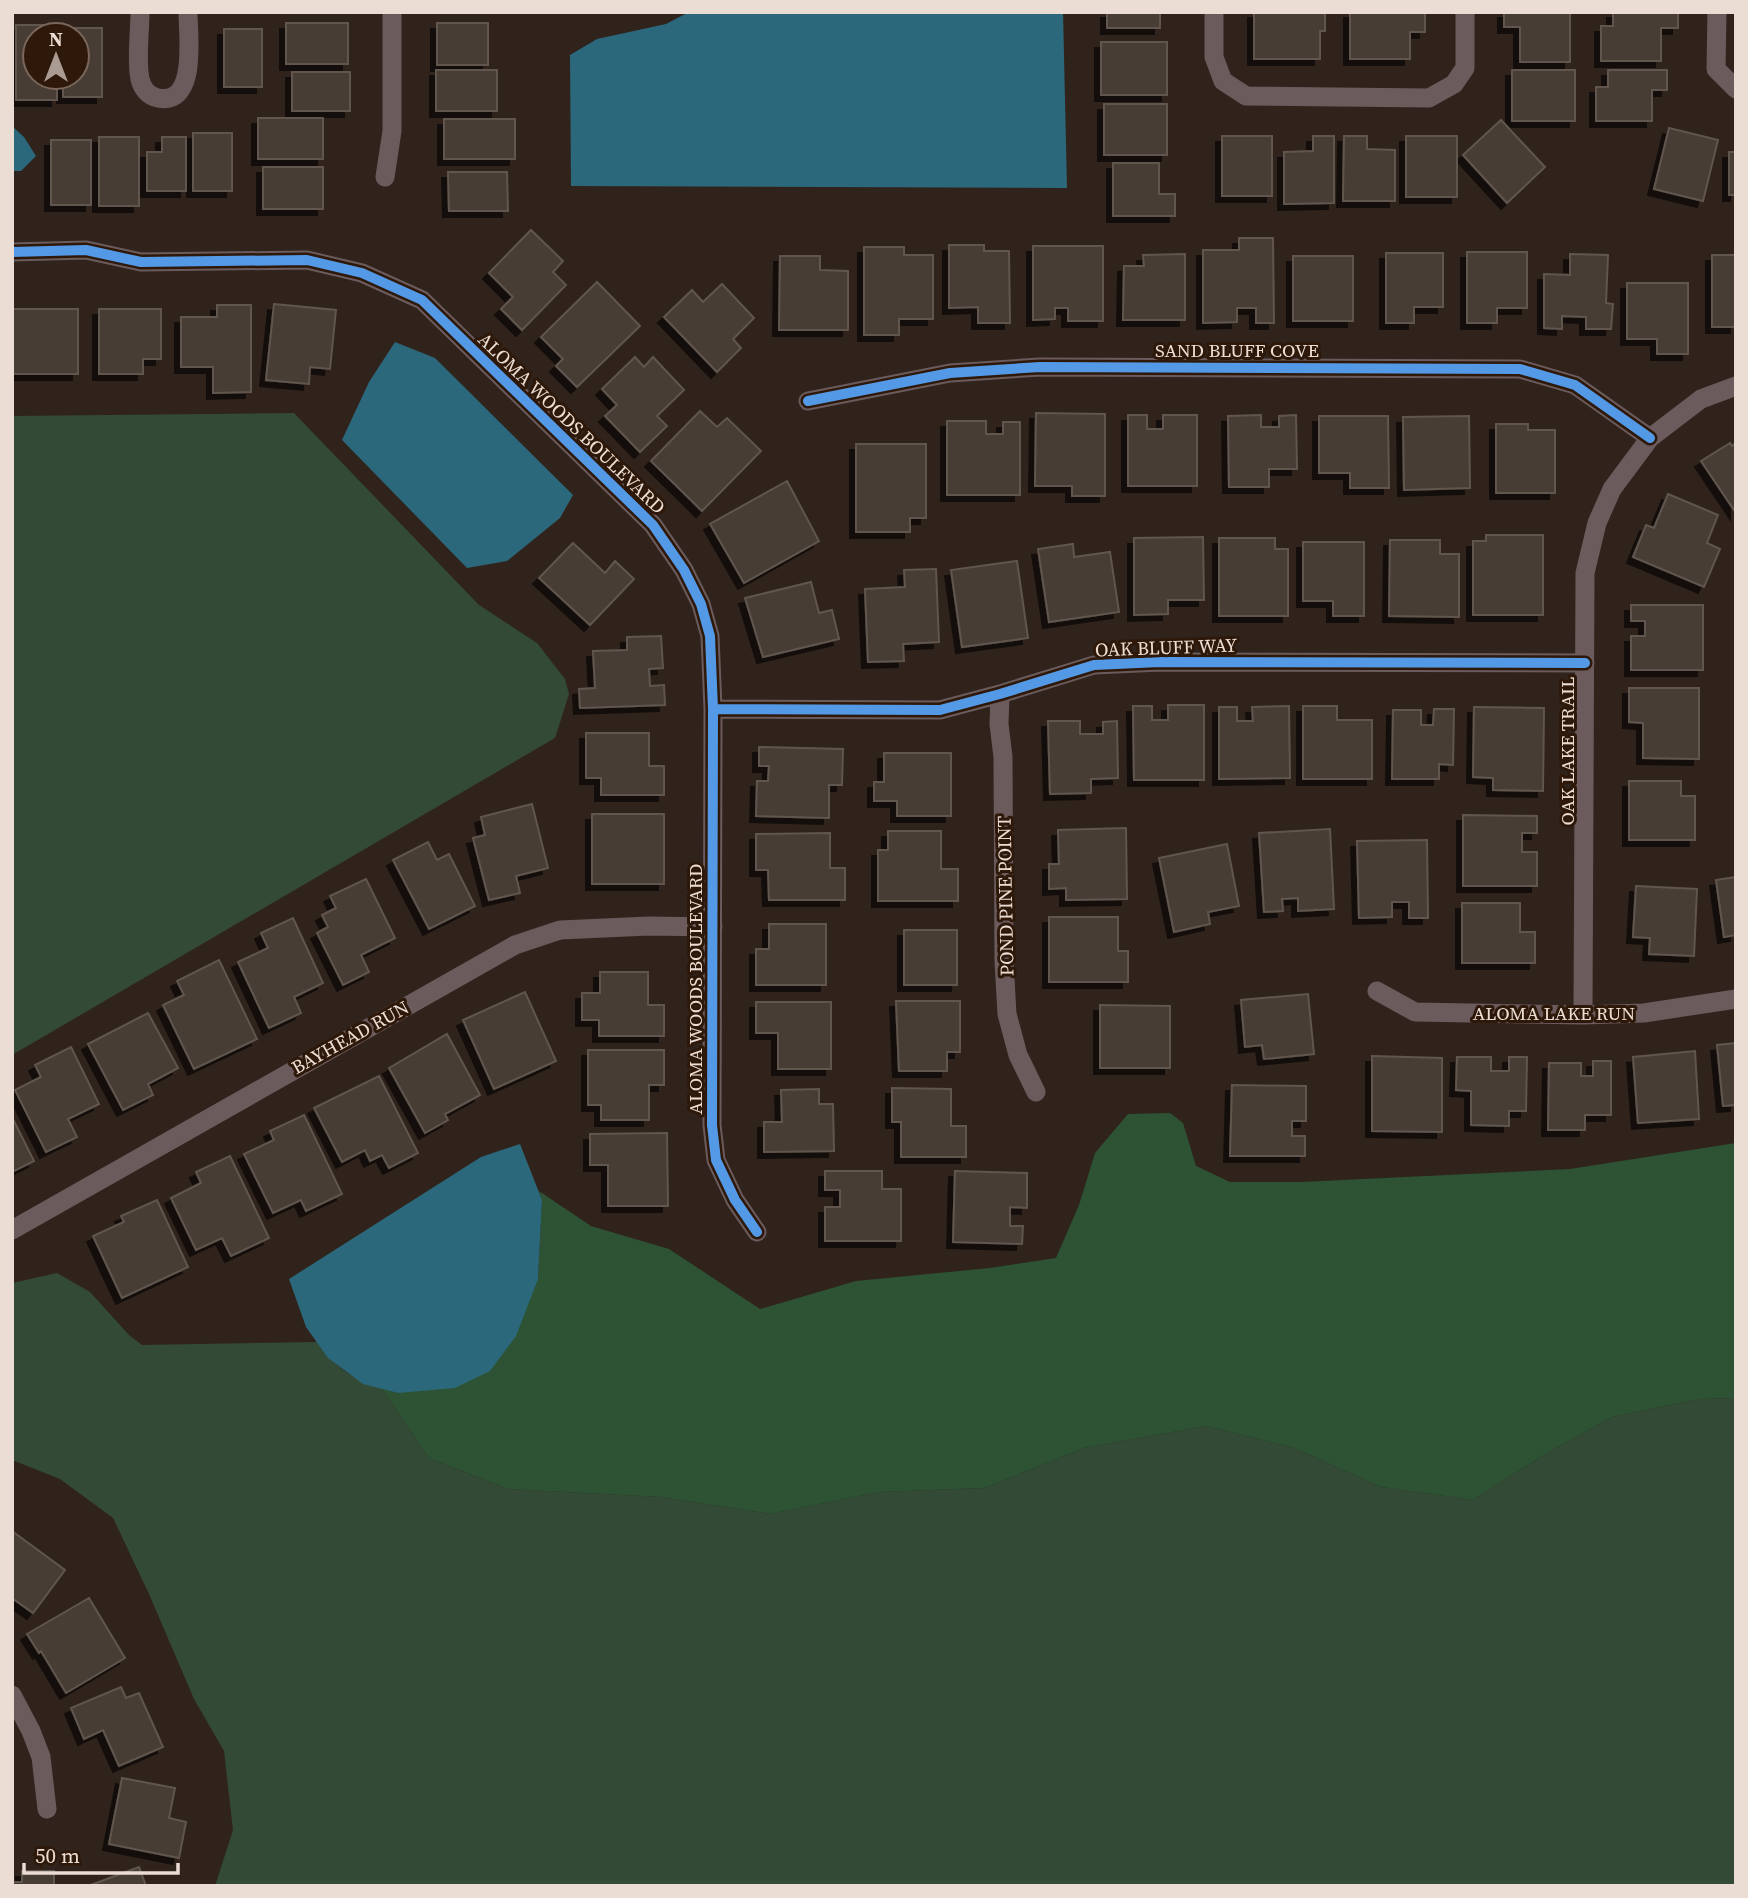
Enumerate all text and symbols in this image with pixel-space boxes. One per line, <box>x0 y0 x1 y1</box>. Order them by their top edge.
north arrow <box>21 21 91 91</box>
text: N <box>49 26 63 52</box>
street label: ALOMA WOODS BOULEVARD <box>473 326 671 520</box>
street label: SAND BLUFF COVE <box>1155 337 1319 363</box>
street label: OAK BLUFF WAY <box>1094 632 1238 662</box>
street label: OAK LAKE TRAIL <box>1554 677 1580 825</box>
street label: POND PINE POINT <box>991 815 1019 976</box>
street label: ALOMA WOODS BOULEVARD <box>682 864 708 1115</box>
street label: BAYHEAD RUN <box>287 994 413 1080</box>
street label: ALOMA LAKE RUN <box>1473 1000 1635 1026</box>
scale bar <box>24 1832 178 1876</box>
text: 50 m <box>35 1841 80 1870</box>

